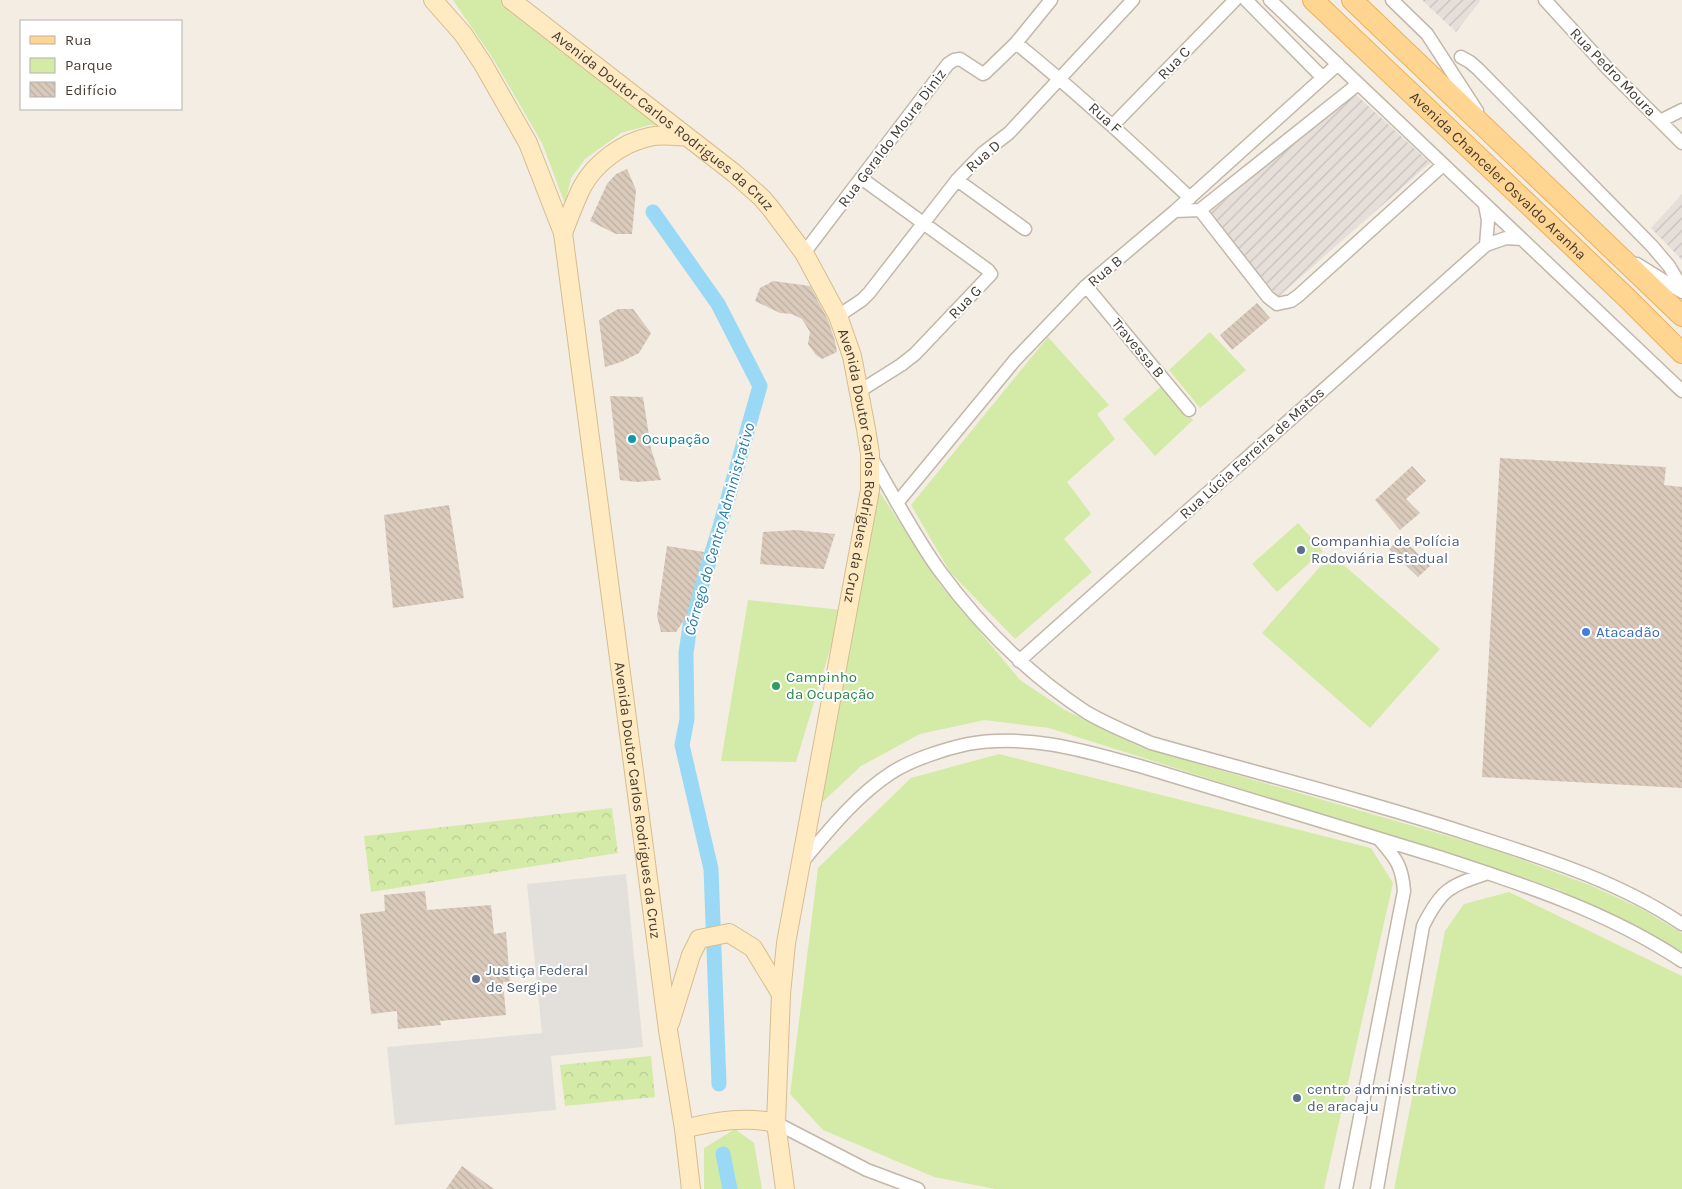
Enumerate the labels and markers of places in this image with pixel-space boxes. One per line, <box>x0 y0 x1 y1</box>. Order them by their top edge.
place label: Ocupação <box>642 430 710 448</box>
marker: Ocupação <box>626 433 638 445</box>
place label: Companhia de Polícia Rodoviária Estadual <box>1311 532 1460 567</box>
marker: Companhia de Polícia Rodoviária Estadual <box>1295 544 1307 556</box>
place label: Atacadão <box>1596 623 1660 641</box>
marker: Atacadão <box>1580 626 1592 638</box>
place label: Campinho da Ocupação <box>786 668 874 703</box>
marker: Campinho da Ocupação <box>770 680 782 692</box>
place label: Justiça Federal de Sergipe <box>486 961 588 996</box>
marker: Justiça Federal de Sergipe <box>470 973 482 985</box>
place label: centro administrativo de aracaju <box>1307 1080 1457 1115</box>
marker: centro administrativo de aracaju <box>1291 1092 1303 1104</box>

